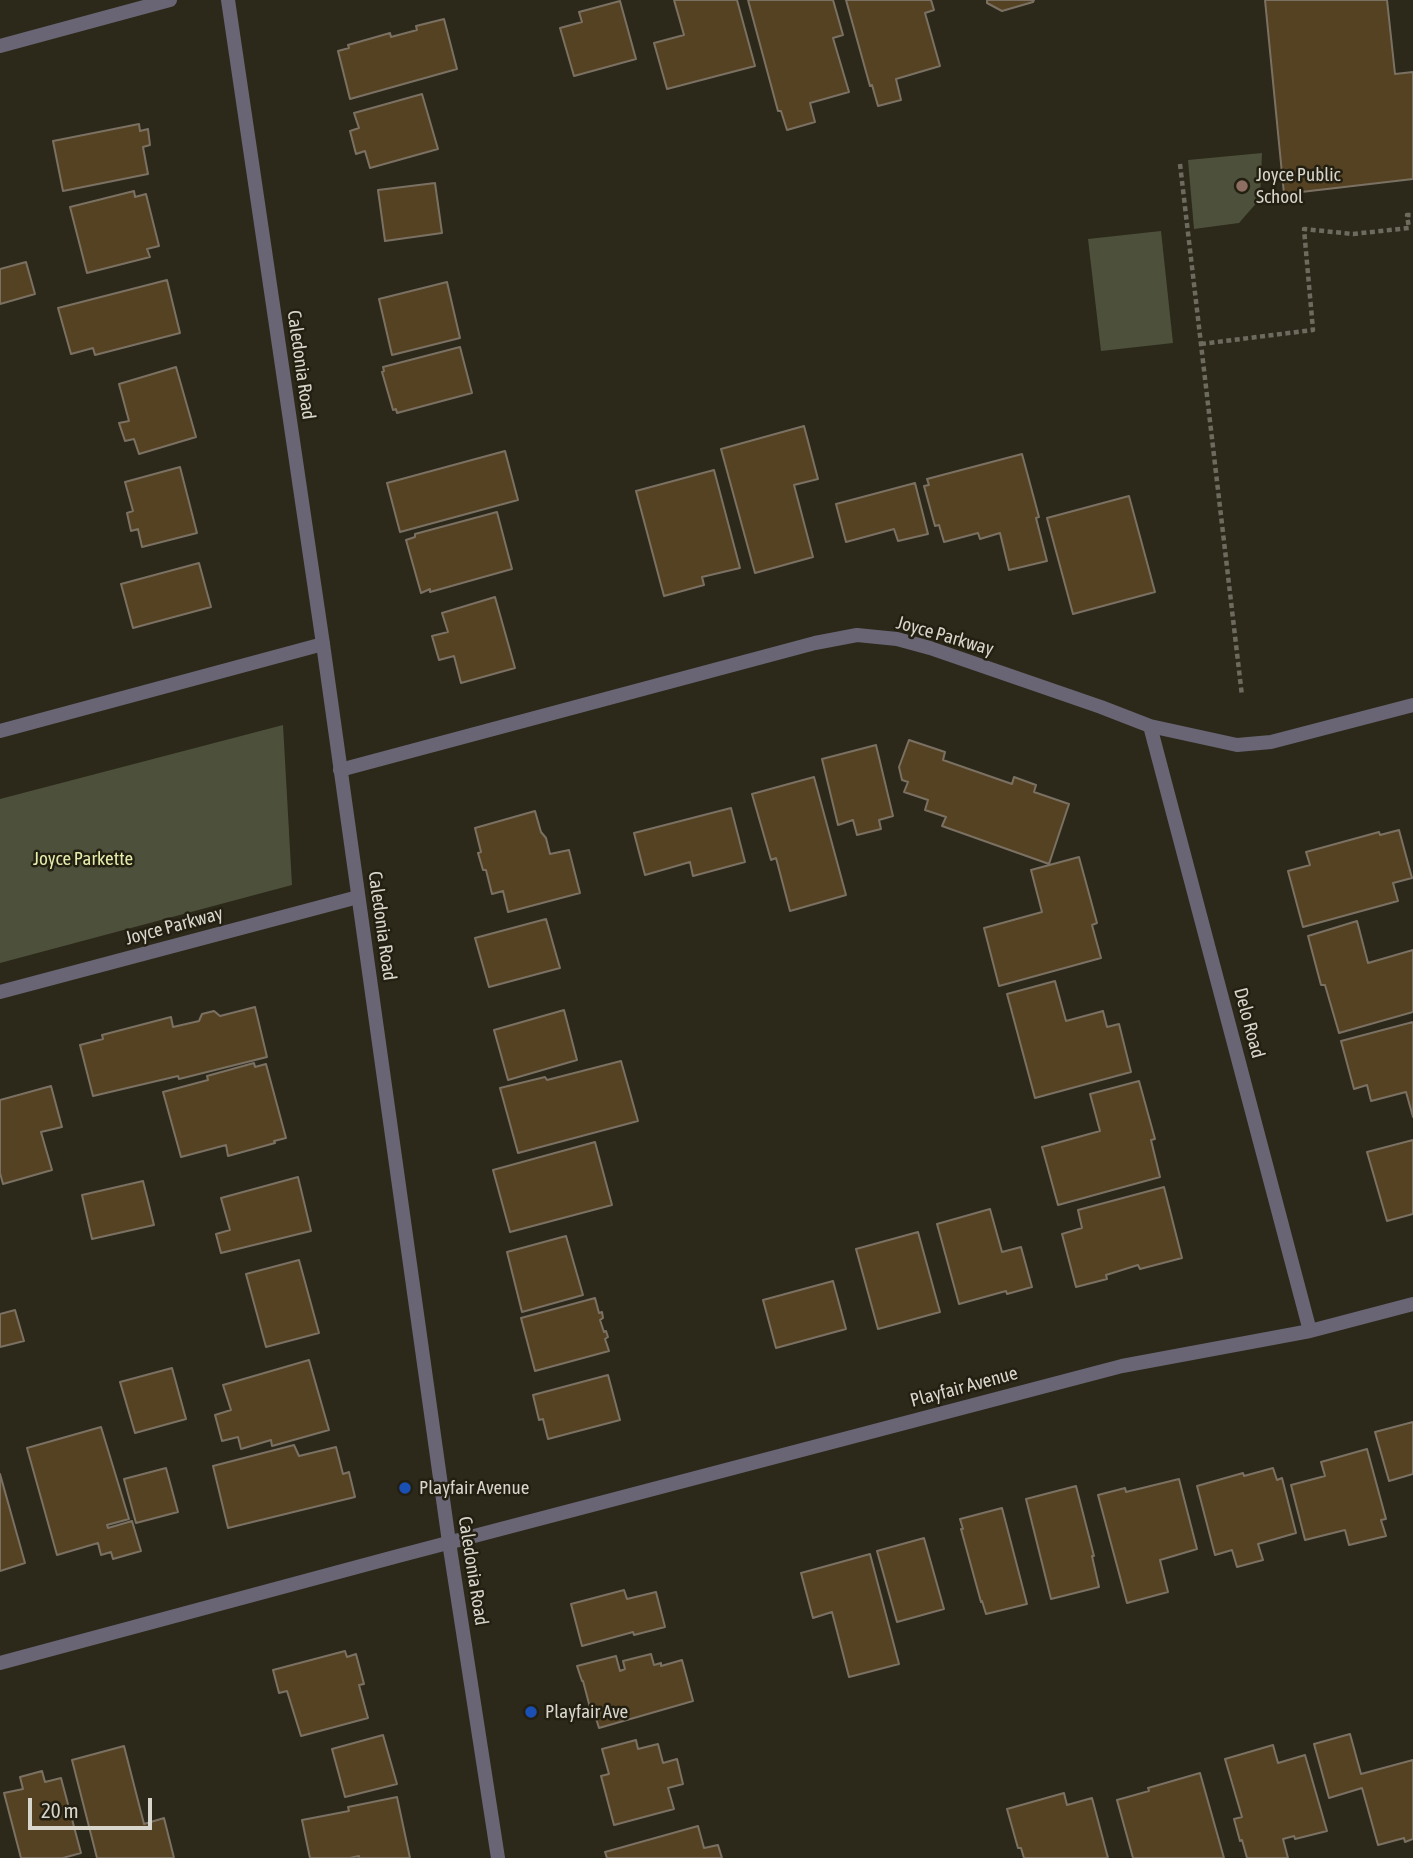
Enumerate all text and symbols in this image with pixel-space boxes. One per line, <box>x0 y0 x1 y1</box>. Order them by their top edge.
place label: Joyce Public School <box>1256 164 1341 208</box>
marker: Joyce Public School <box>1234 178 1250 194</box>
street label: Caledonia Road <box>282 309 320 421</box>
street label: Joyce Parkway <box>894 611 996 661</box>
park label: Joyce Parkette <box>33 848 133 870</box>
street label: Caledonia Road <box>363 870 401 982</box>
street label: Joyce Parkway <box>123 902 225 950</box>
street label: Delo Road <box>1229 985 1269 1061</box>
street label: Playfair Avenue <box>908 1362 1020 1412</box>
place label: Playfair Avenue <box>419 1477 529 1499</box>
marker: Playfair Avenue <box>397 1480 413 1496</box>
street label: Caledonia Road <box>453 1515 493 1627</box>
place label: Playfair Ave <box>545 1701 628 1723</box>
marker: Playfair Ave <box>523 1704 539 1720</box>
scale bar <box>32 1784 156 1828</box>
text: 20 m <box>41 1798 79 1822</box>

